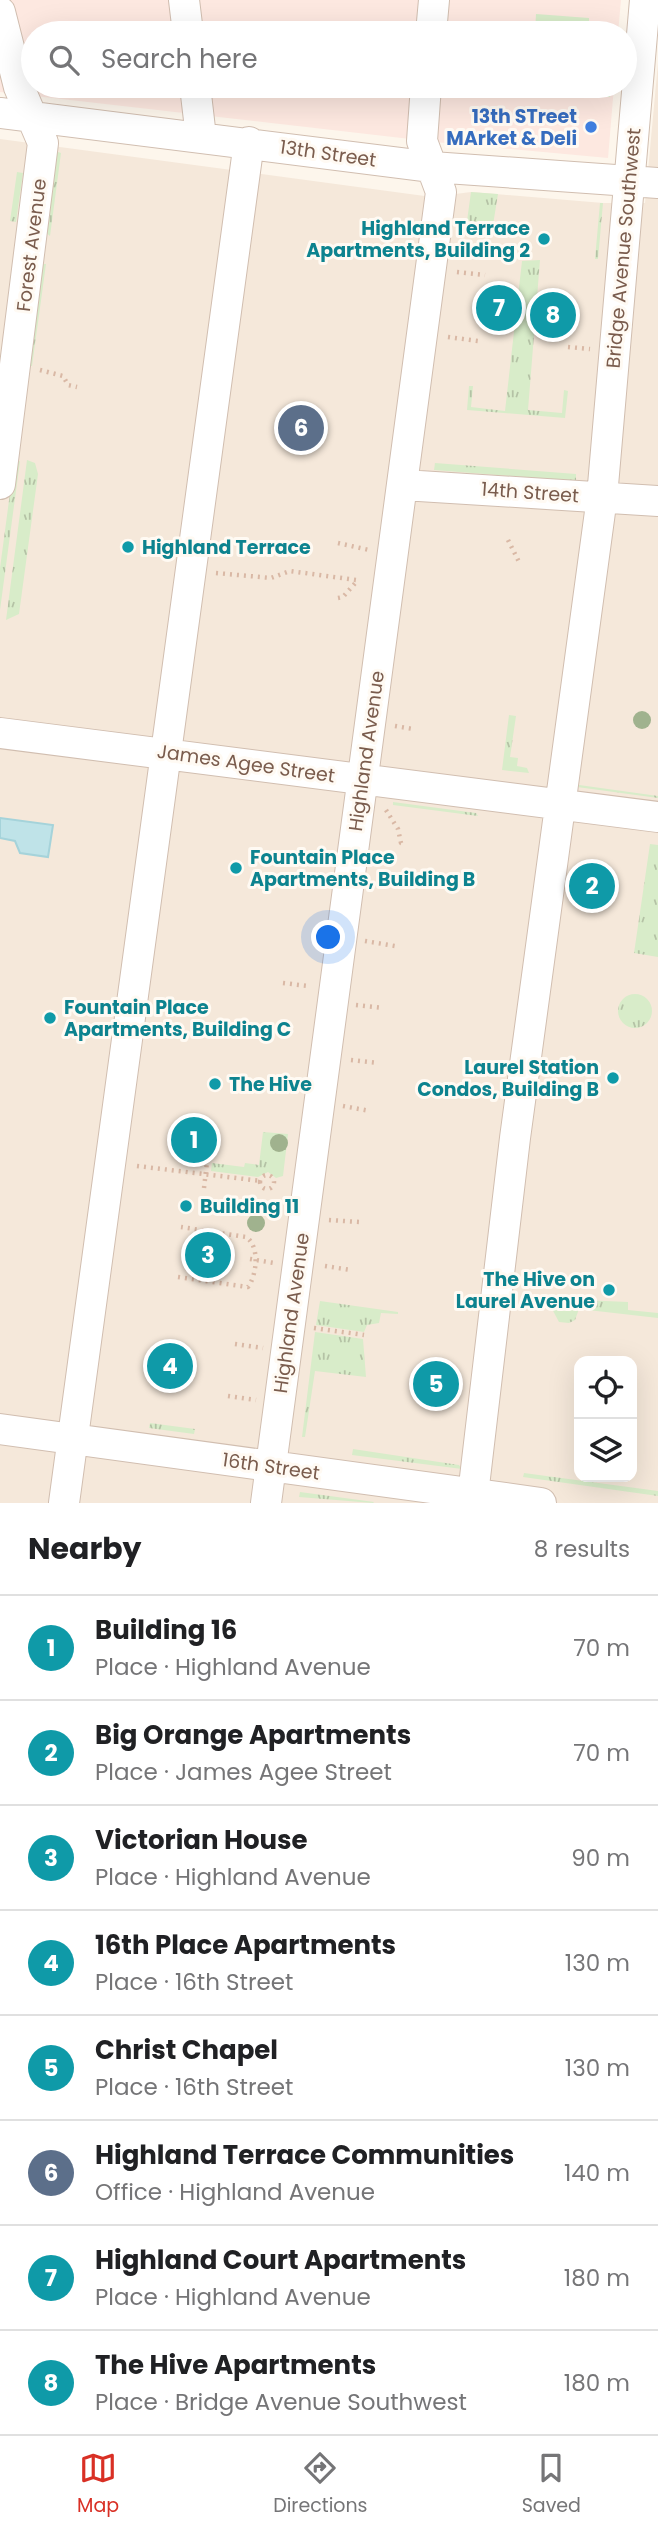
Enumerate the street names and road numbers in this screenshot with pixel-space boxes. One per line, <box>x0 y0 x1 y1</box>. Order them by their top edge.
street label: Bridge Avenue Southwest <box>600 127 647 369</box>
street label: 13th Street <box>278 133 378 174</box>
street label: Forest Avenue <box>10 177 53 313</box>
street label: 14th Street <box>480 476 580 509</box>
street label: Highland Avenue <box>342 669 391 833</box>
street label: James Agee Street <box>155 738 337 789</box>
street label: Highland Avenue <box>267 1231 316 1395</box>
street label: 16th Street <box>221 1446 321 1487</box>

